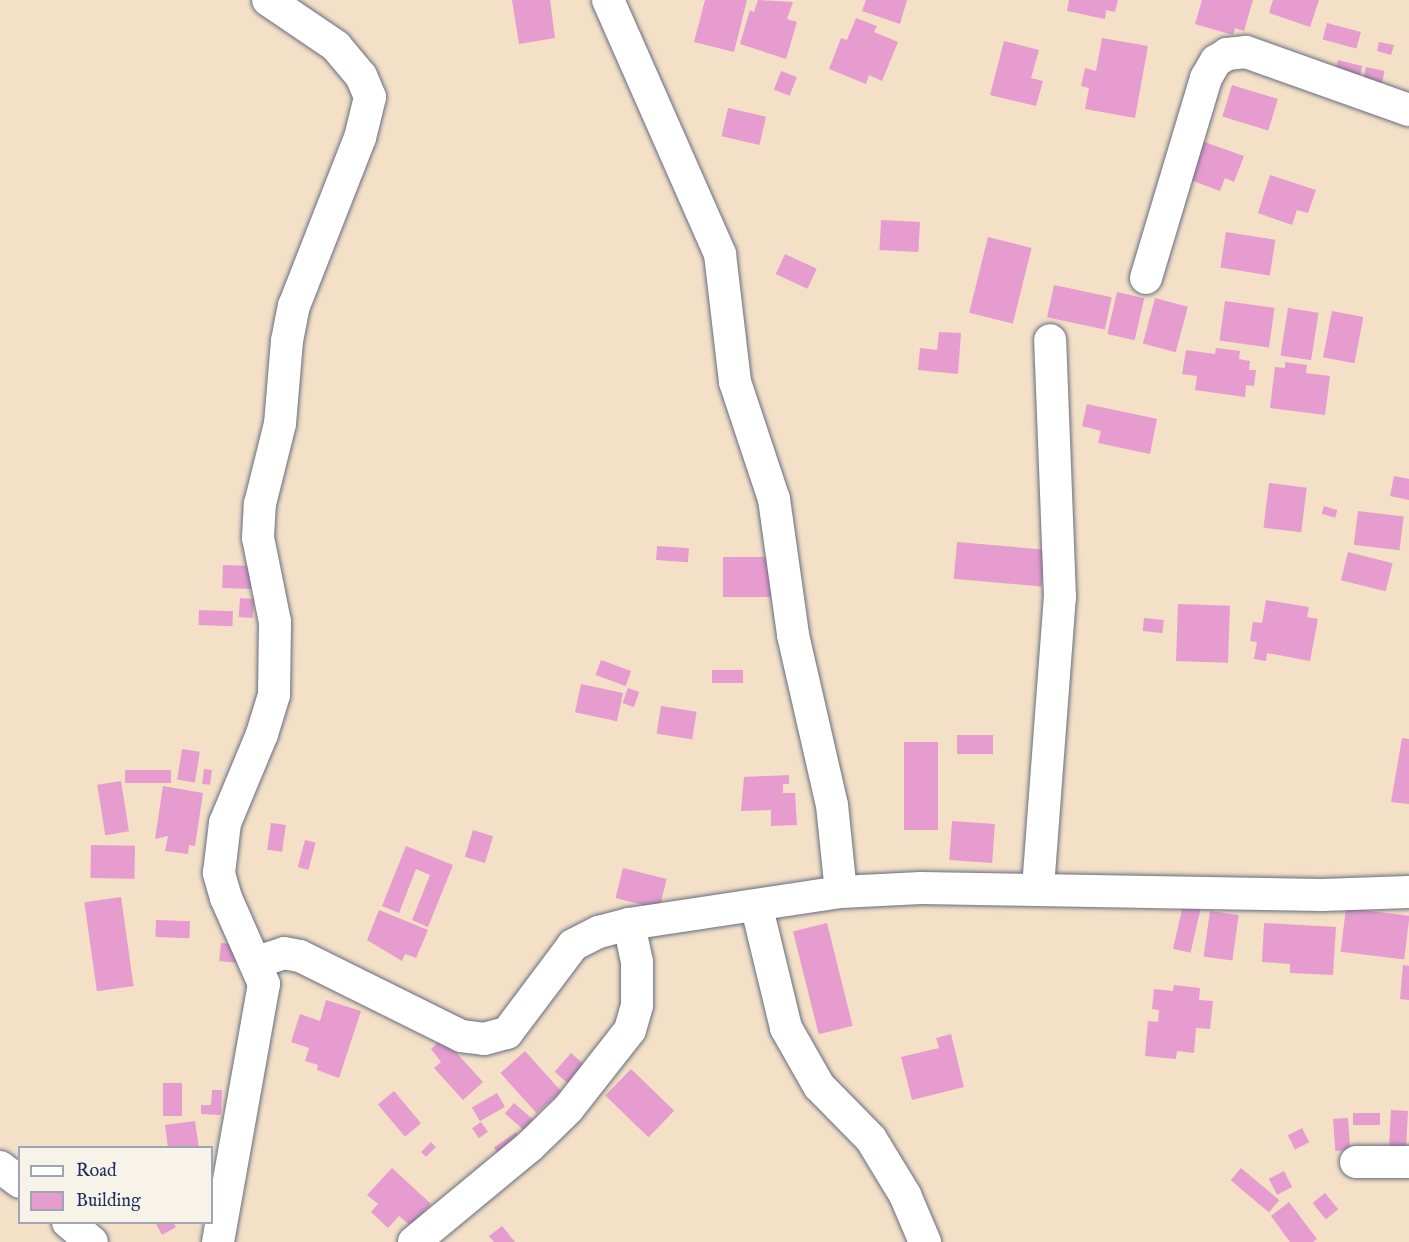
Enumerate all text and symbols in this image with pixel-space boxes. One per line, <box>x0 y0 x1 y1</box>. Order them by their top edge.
legend <box>18 1146 213 1224</box>
text: Road <box>76 1160 117 1183</box>
text: Building <box>76 1190 141 1213</box>

